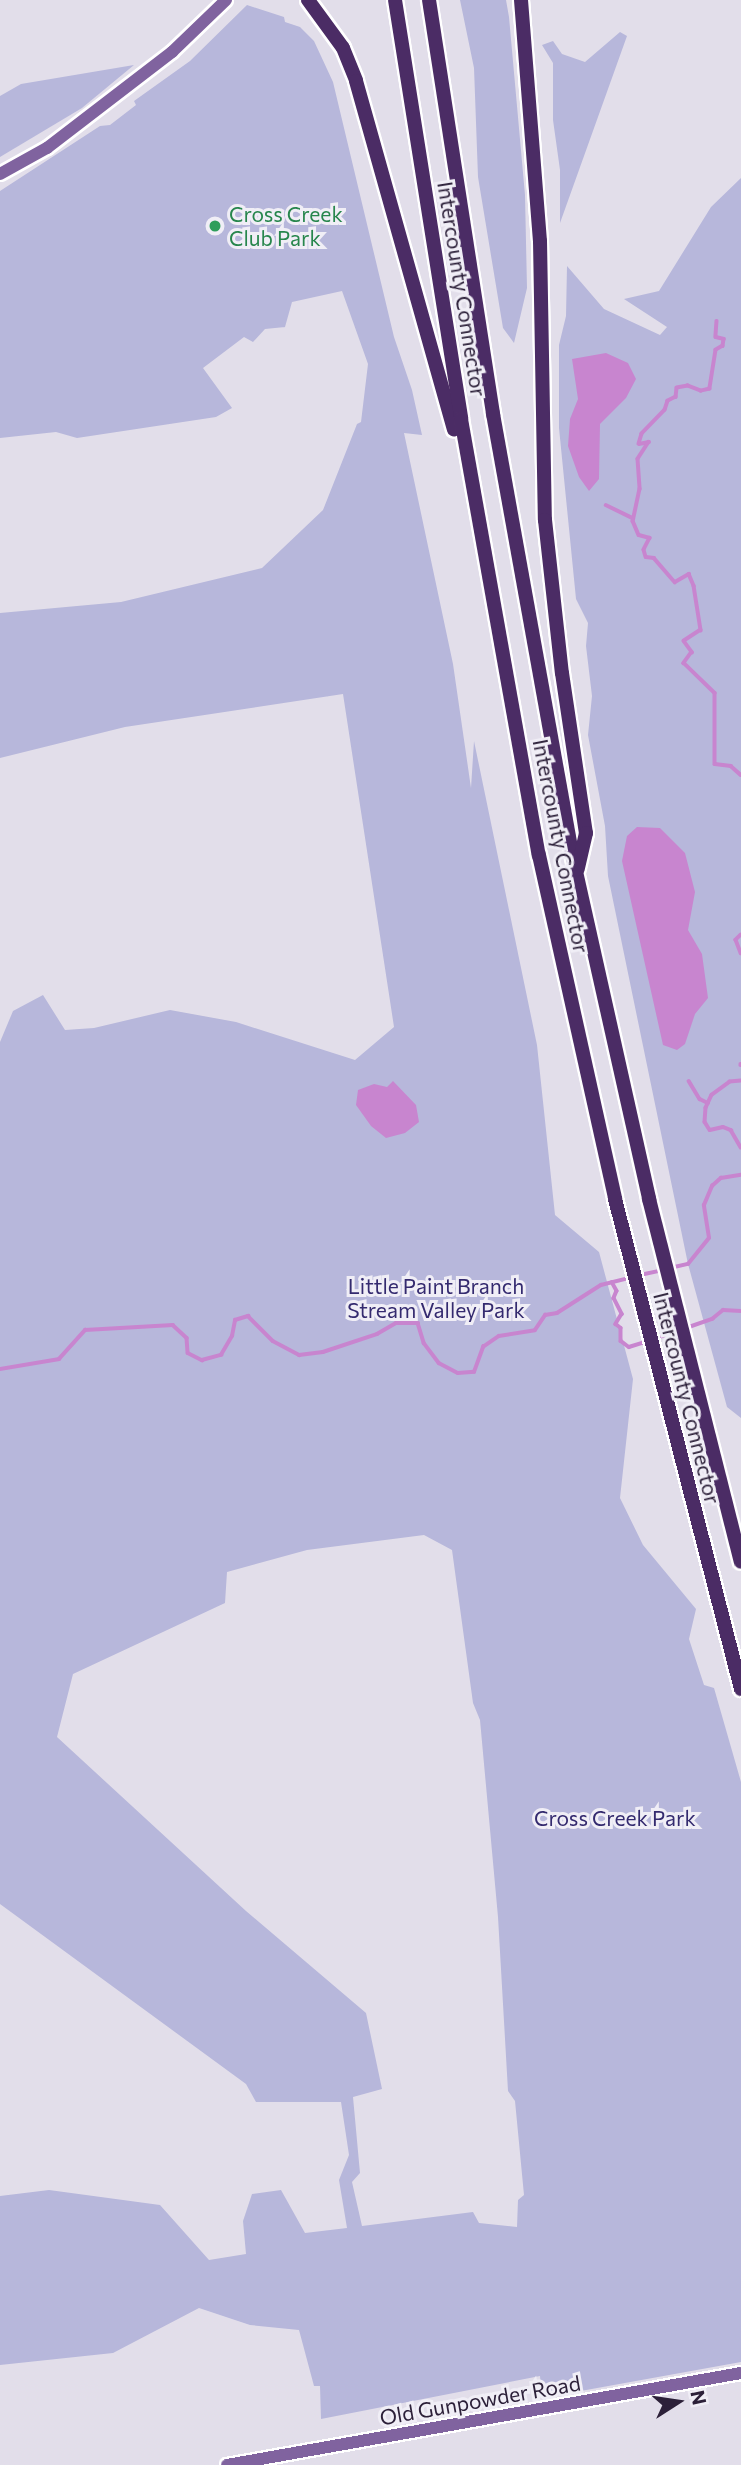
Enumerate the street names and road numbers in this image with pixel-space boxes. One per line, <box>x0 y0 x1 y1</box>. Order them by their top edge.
street label: Intercounty Connector <box>433 180 491 398</box>
street label: Intercounty Connector <box>528 737 594 955</box>
street label: Intercounty Connector <box>648 1289 726 1507</box>
street label: Old Gunpowder Road <box>378 2370 582 2430</box>

